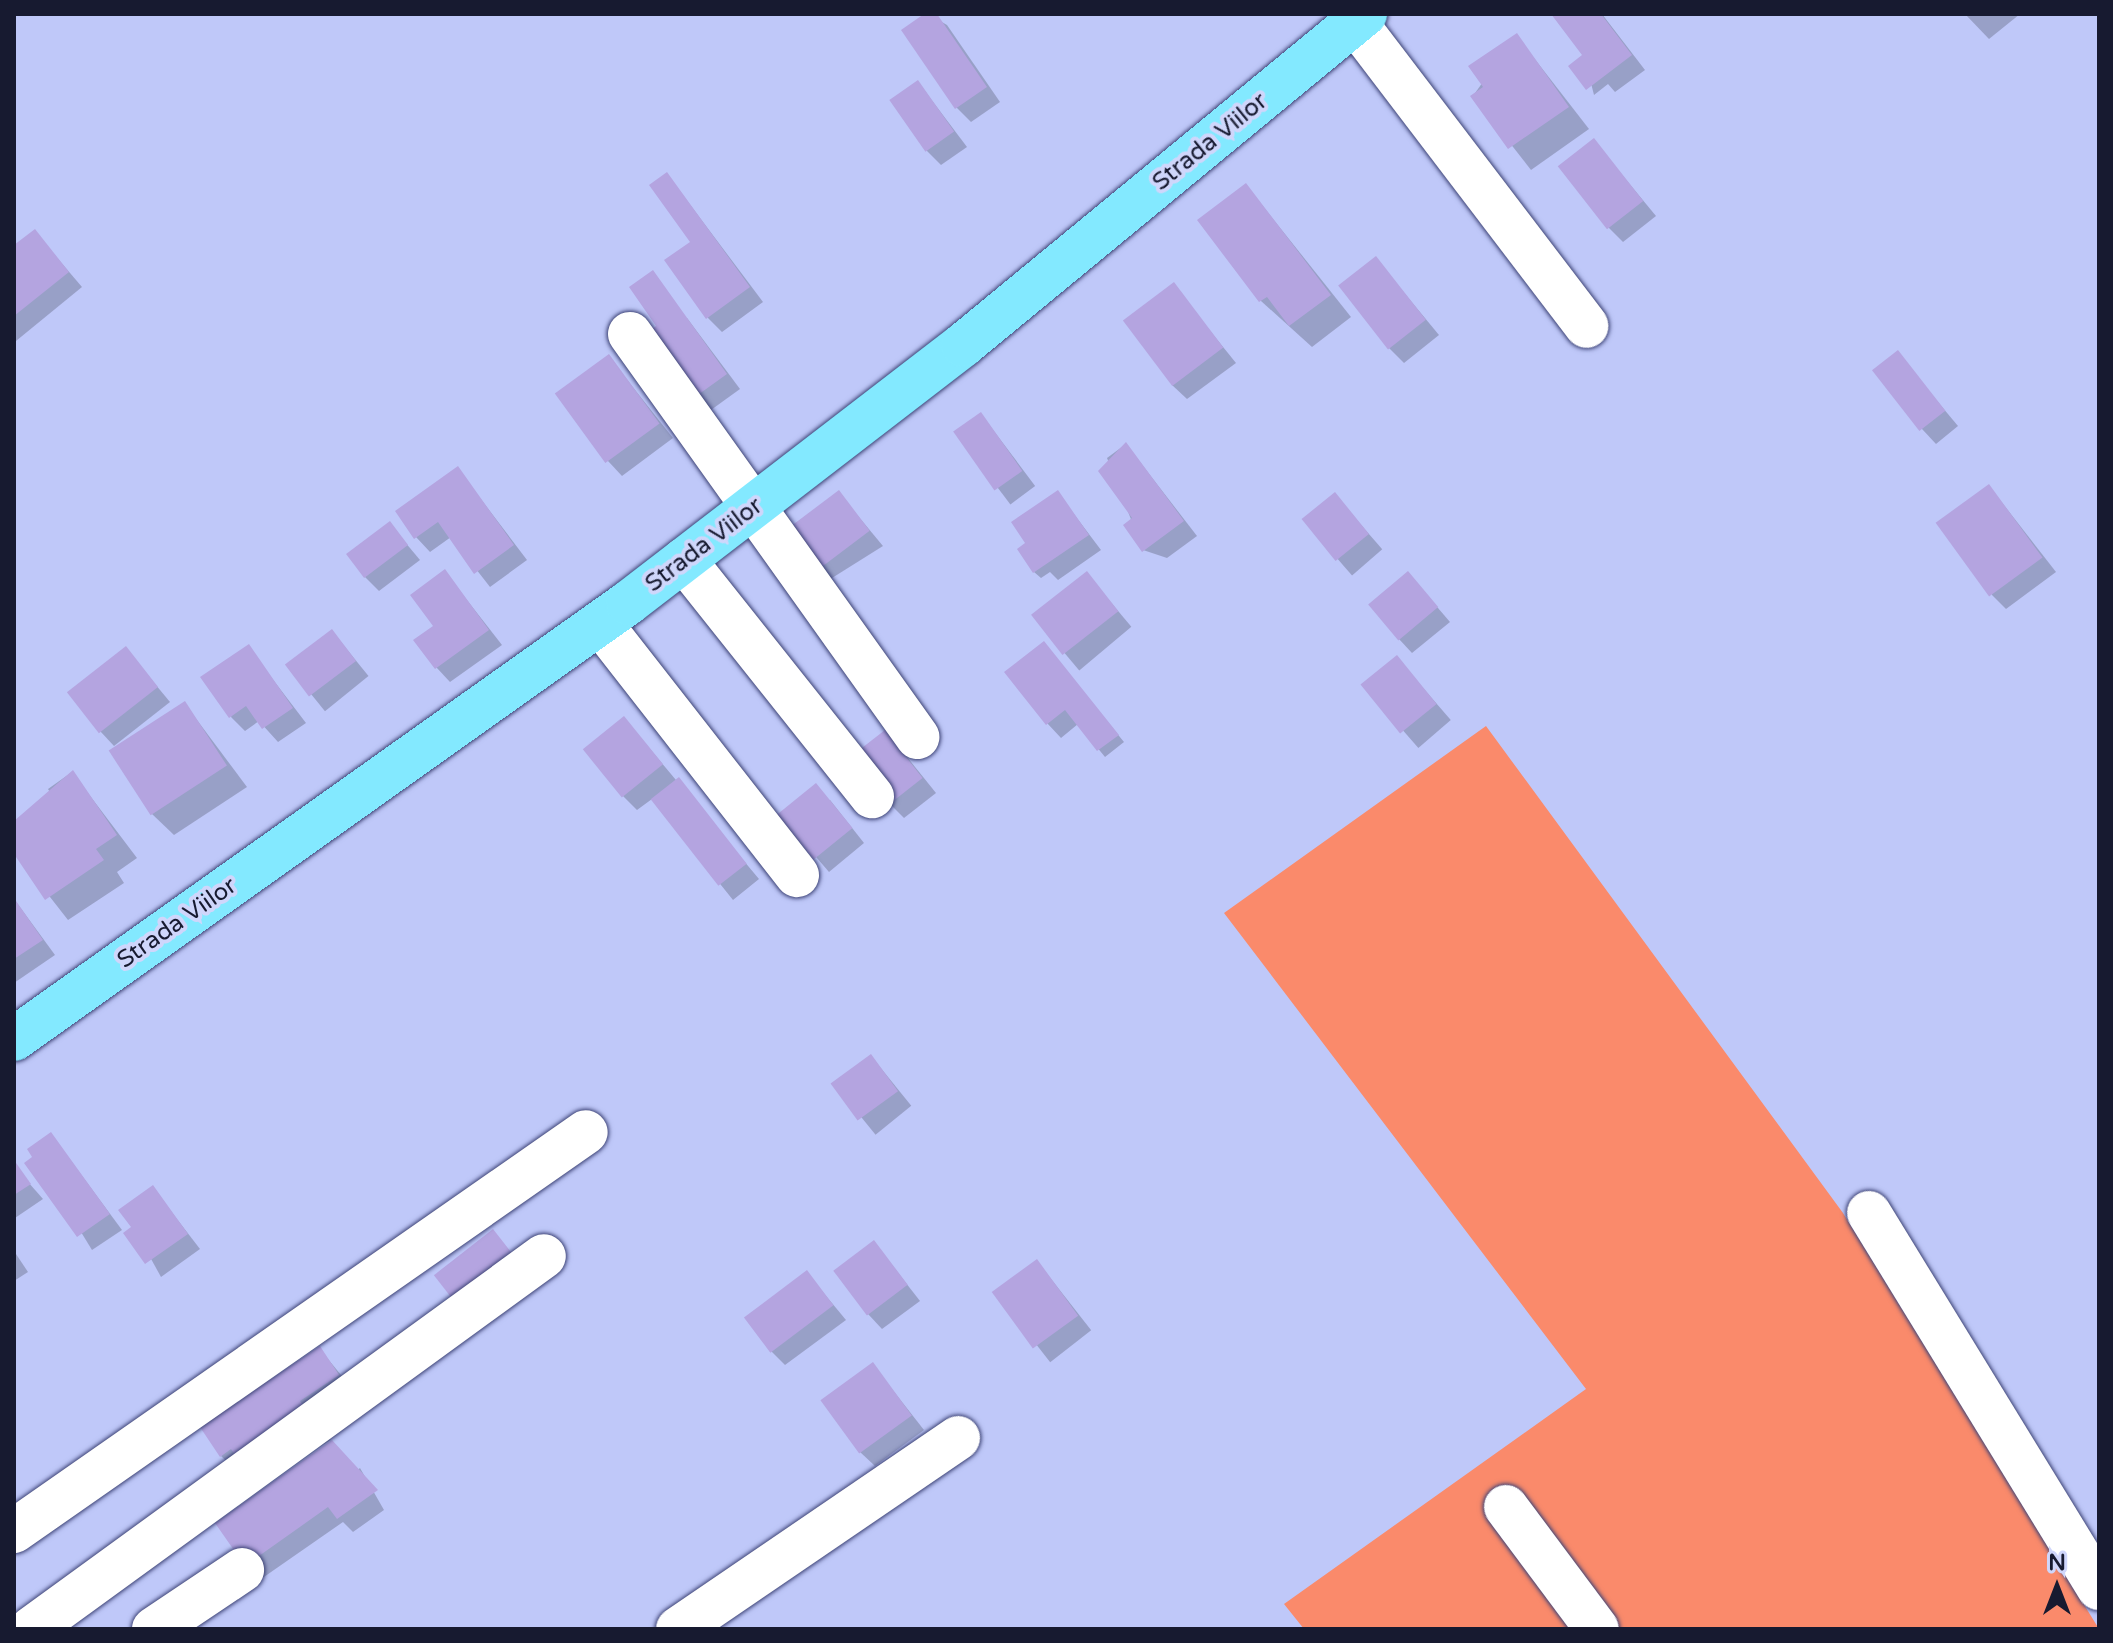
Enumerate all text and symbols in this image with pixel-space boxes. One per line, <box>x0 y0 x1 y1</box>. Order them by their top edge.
street label: Strada Viilor <box>1147 87 1273 197</box>
street label: Strada Viilor <box>640 492 768 598</box>
street label: Strada Viilor <box>112 871 242 975</box>
north arrow <box>2017 1547 2097 1627</box>
text: N <box>2048 1550 2066 1576</box>

